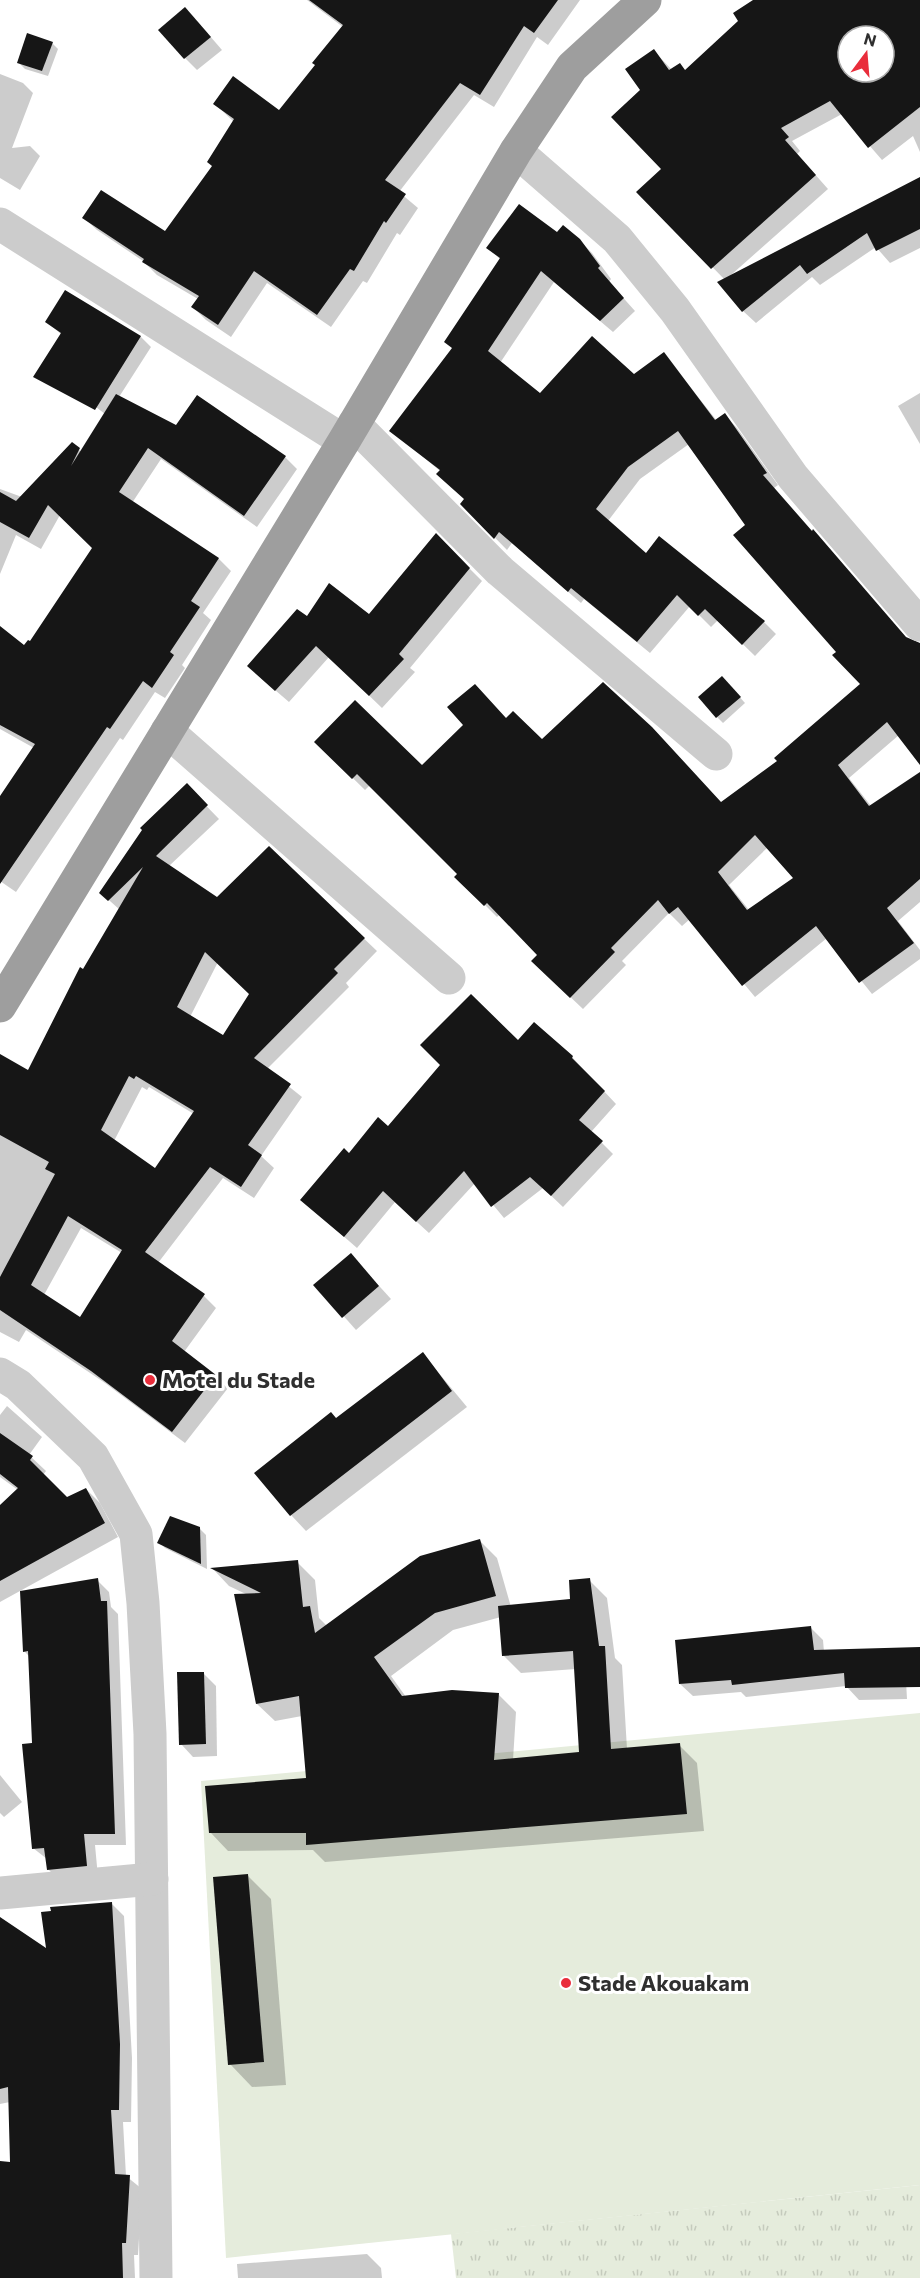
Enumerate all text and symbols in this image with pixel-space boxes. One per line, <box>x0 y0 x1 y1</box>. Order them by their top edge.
north arrow <box>836 24 896 84</box>
text: N <box>862 28 879 50</box>
place label: Motel du Stade <box>162 1366 315 1393</box>
marker: Motel du Stade <box>143 1373 157 1387</box>
place label: Stade Akouakam <box>578 1969 749 1996</box>
marker: Stade Akouakam <box>559 1976 573 1990</box>

